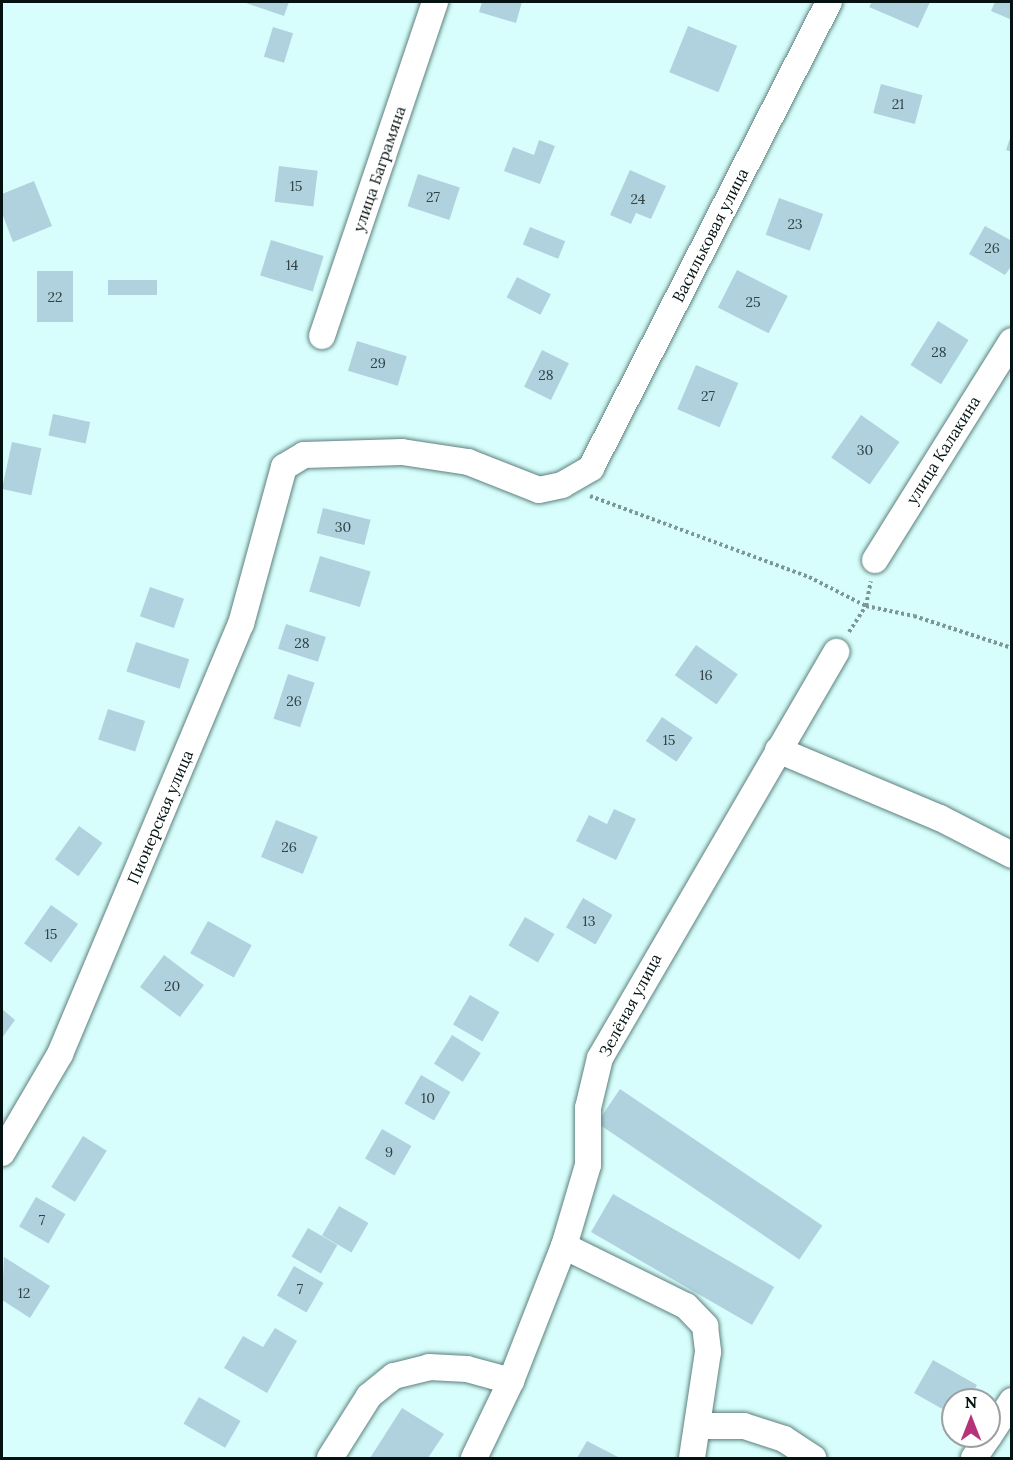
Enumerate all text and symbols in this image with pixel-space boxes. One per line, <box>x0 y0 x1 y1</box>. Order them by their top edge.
house number: 21 <box>892 96 904 112</box>
street label: улица Баграмяна <box>348 103 410 235</box>
street label: Васильковая улица <box>668 165 752 305</box>
house number: 15 <box>290 178 302 194</box>
house number: 27 <box>426 189 440 205</box>
house number: 24 <box>631 191 645 207</box>
house number: 23 <box>787 216 803 232</box>
house number: 26 <box>984 240 1000 256</box>
house number: 14 <box>286 257 298 273</box>
house number: 22 <box>47 289 63 305</box>
house number: 25 <box>745 294 761 310</box>
house number: 28 <box>931 344 947 360</box>
house number: 29 <box>370 355 386 371</box>
house number: 28 <box>538 367 554 383</box>
house number: 27 <box>701 388 715 404</box>
street label: улица Калакина <box>902 392 984 508</box>
house number: 30 <box>857 442 873 458</box>
house number: 30 <box>335 519 351 535</box>
house number: 28 <box>294 635 310 651</box>
house number: 16 <box>699 667 713 683</box>
house number: 26 <box>286 693 302 709</box>
house number: 15 <box>663 732 675 748</box>
street label: Пионерская улица <box>123 747 197 887</box>
house number: 26 <box>281 839 297 855</box>
house number: 13 <box>583 913 595 929</box>
house number: 15 <box>45 926 57 942</box>
street label: Зелёная улица <box>595 950 665 1060</box>
house number: 20 <box>164 978 180 994</box>
house number: 10 <box>421 1090 435 1106</box>
house number: 9 <box>385 1144 393 1160</box>
house number: 7 <box>39 1212 45 1228</box>
house number: 7 <box>297 1281 303 1297</box>
house number: 12 <box>18 1285 30 1301</box>
north arrow <box>941 1388 1001 1448</box>
text: N <box>965 1392 977 1412</box>

